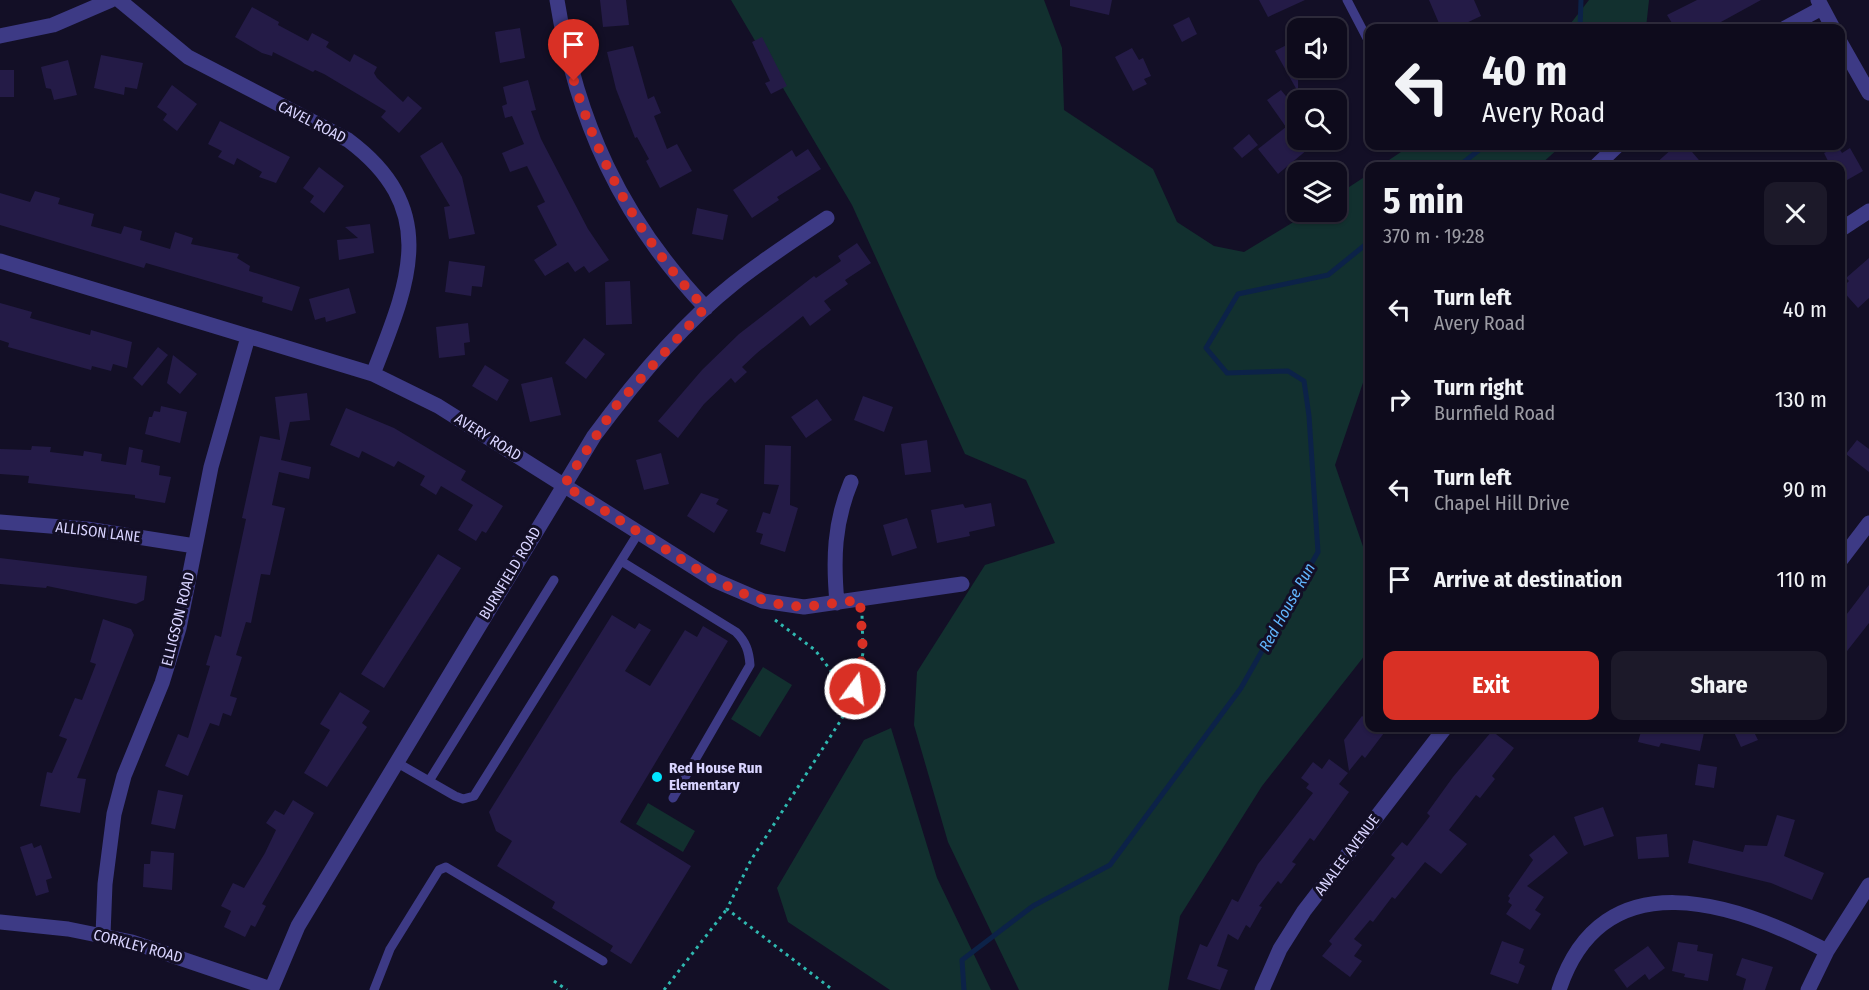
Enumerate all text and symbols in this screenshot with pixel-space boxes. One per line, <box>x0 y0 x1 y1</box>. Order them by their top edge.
map controls <box>1287 18 1347 222</box>
button: sound <box>1287 18 1347 78</box>
pin <box>548 19 599 81</box>
icon: arrive <box>557 28 590 61</box>
text: 40 m <box>1482 46 1567 96</box>
icon: left <box>1383 48 1461 126</box>
button: search <box>1287 90 1347 150</box>
street label: CAVEL ROAD <box>275 97 349 147</box>
text: Avery Road <box>1482 97 1605 129</box>
button: layers <box>1287 162 1347 222</box>
text: 5 min <box>1383 179 1464 223</box>
button: close <box>1764 182 1827 245</box>
text: 370 m · 19:28 <box>1383 224 1485 248</box>
text: Turn left <box>1434 284 1512 311</box>
icon: left <box>1383 293 1416 326</box>
text: 40 m <box>1783 296 1827 323</box>
text: Avery Road <box>1434 311 1525 335</box>
text: Turn right <box>1434 374 1523 401</box>
icon: right <box>1383 383 1416 416</box>
text: 130 m <box>1775 386 1827 413</box>
text: Burnfield Road <box>1434 401 1555 425</box>
street label: AVERY ROAD <box>451 409 525 465</box>
text: Turn left <box>1434 464 1512 491</box>
icon: left <box>1383 473 1416 506</box>
text: 90 m <box>1783 476 1827 503</box>
text: Chapel Hill Drive <box>1434 491 1570 515</box>
street label: ALLISON LANE <box>55 518 141 546</box>
street label: BURNFIELD ROAD <box>475 524 545 622</box>
water label: Red House Run <box>1255 560 1319 654</box>
icon: arrive <box>1383 563 1416 596</box>
text: Arrive at destination <box>1434 566 1622 593</box>
text: 110 m <box>1777 566 1827 593</box>
street label: ELLIGSON ROAD <box>158 570 198 668</box>
button: Exit <box>1383 651 1599 720</box>
button: Share <box>1611 651 1827 720</box>
position arrow <box>823 657 887 721</box>
place label: Red House Run Elementary <box>669 759 762 794</box>
marker: Red House Run Elementary <box>650 770 664 784</box>
street label: ANALEE AVENUE <box>1311 811 1383 899</box>
street label: CORKLEY ROAD <box>92 925 184 967</box>

